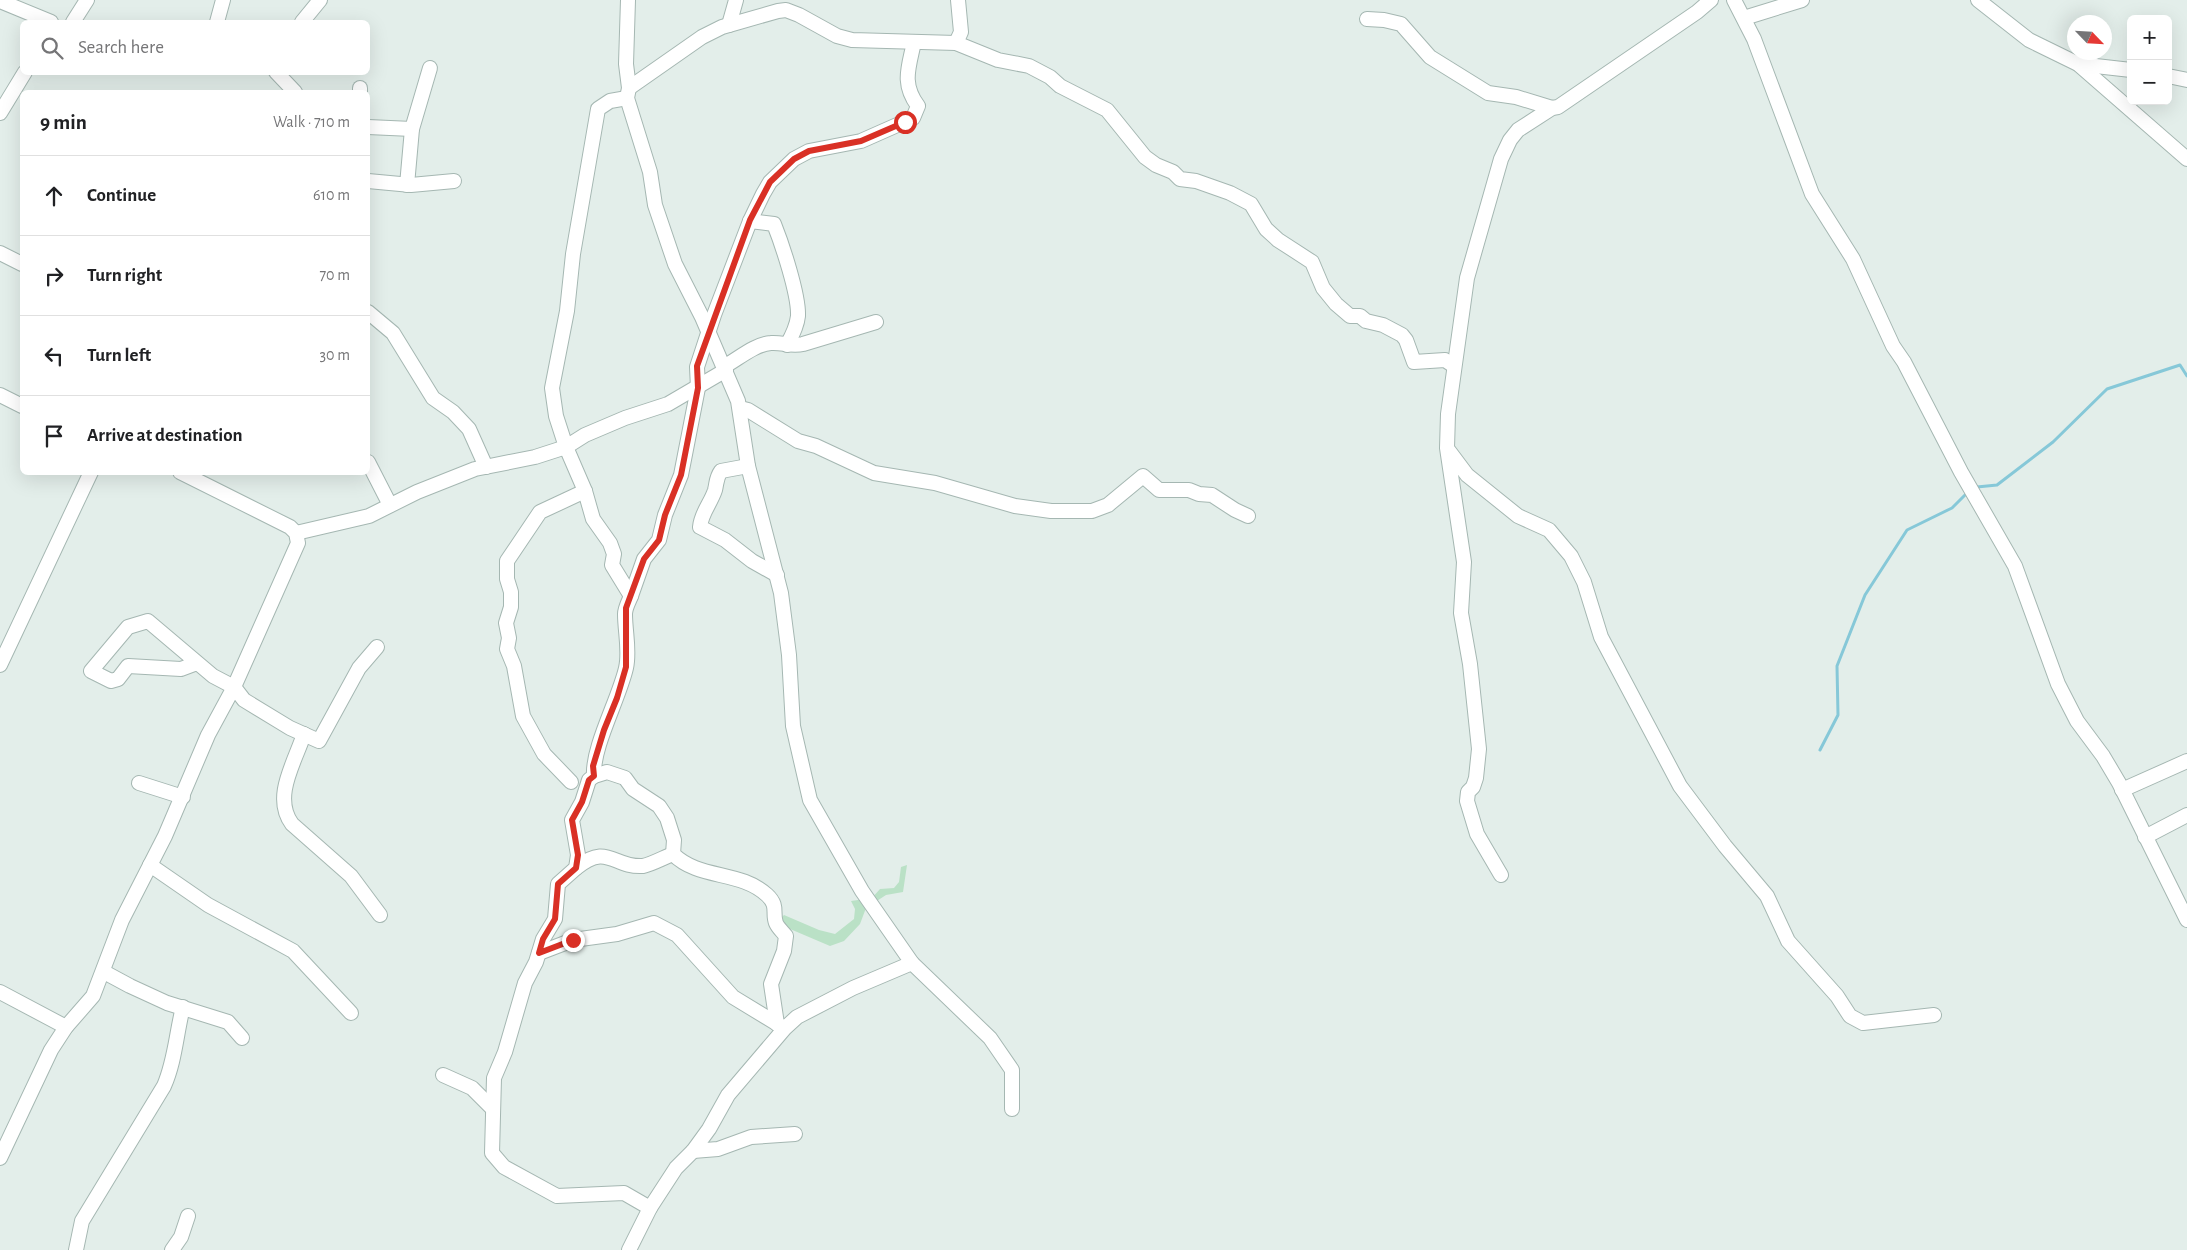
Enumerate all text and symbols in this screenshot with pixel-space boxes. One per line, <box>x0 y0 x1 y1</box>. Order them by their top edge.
north arrow <box>2067 15 2112 60</box>
map controls <box>2127 15 2172 105</box>
button: + <box>2127 15 2172 60</box>
search box <box>20 20 370 75</box>
icon: search <box>38 34 66 62</box>
text: Search here <box>78 38 164 57</box>
button: − <box>2127 60 2172 105</box>
route start <box>894 111 917 134</box>
text: 9 min <box>40 112 87 133</box>
text: Walk · 710 m <box>273 114 350 130</box>
icon: ahead <box>40 182 68 210</box>
text: Continue <box>87 186 156 205</box>
text: 610 m <box>313 187 350 203</box>
icon: right <box>40 262 68 290</box>
text: Turn right <box>87 266 162 285</box>
text: 70 m <box>319 267 350 283</box>
icon: left <box>40 342 68 370</box>
text: Turn left <box>87 346 151 365</box>
text: 30 m <box>320 347 350 363</box>
icon: arrive <box>40 422 68 450</box>
text: Arrive at destination <box>87 426 243 445</box>
route end <box>562 929 585 952</box>

